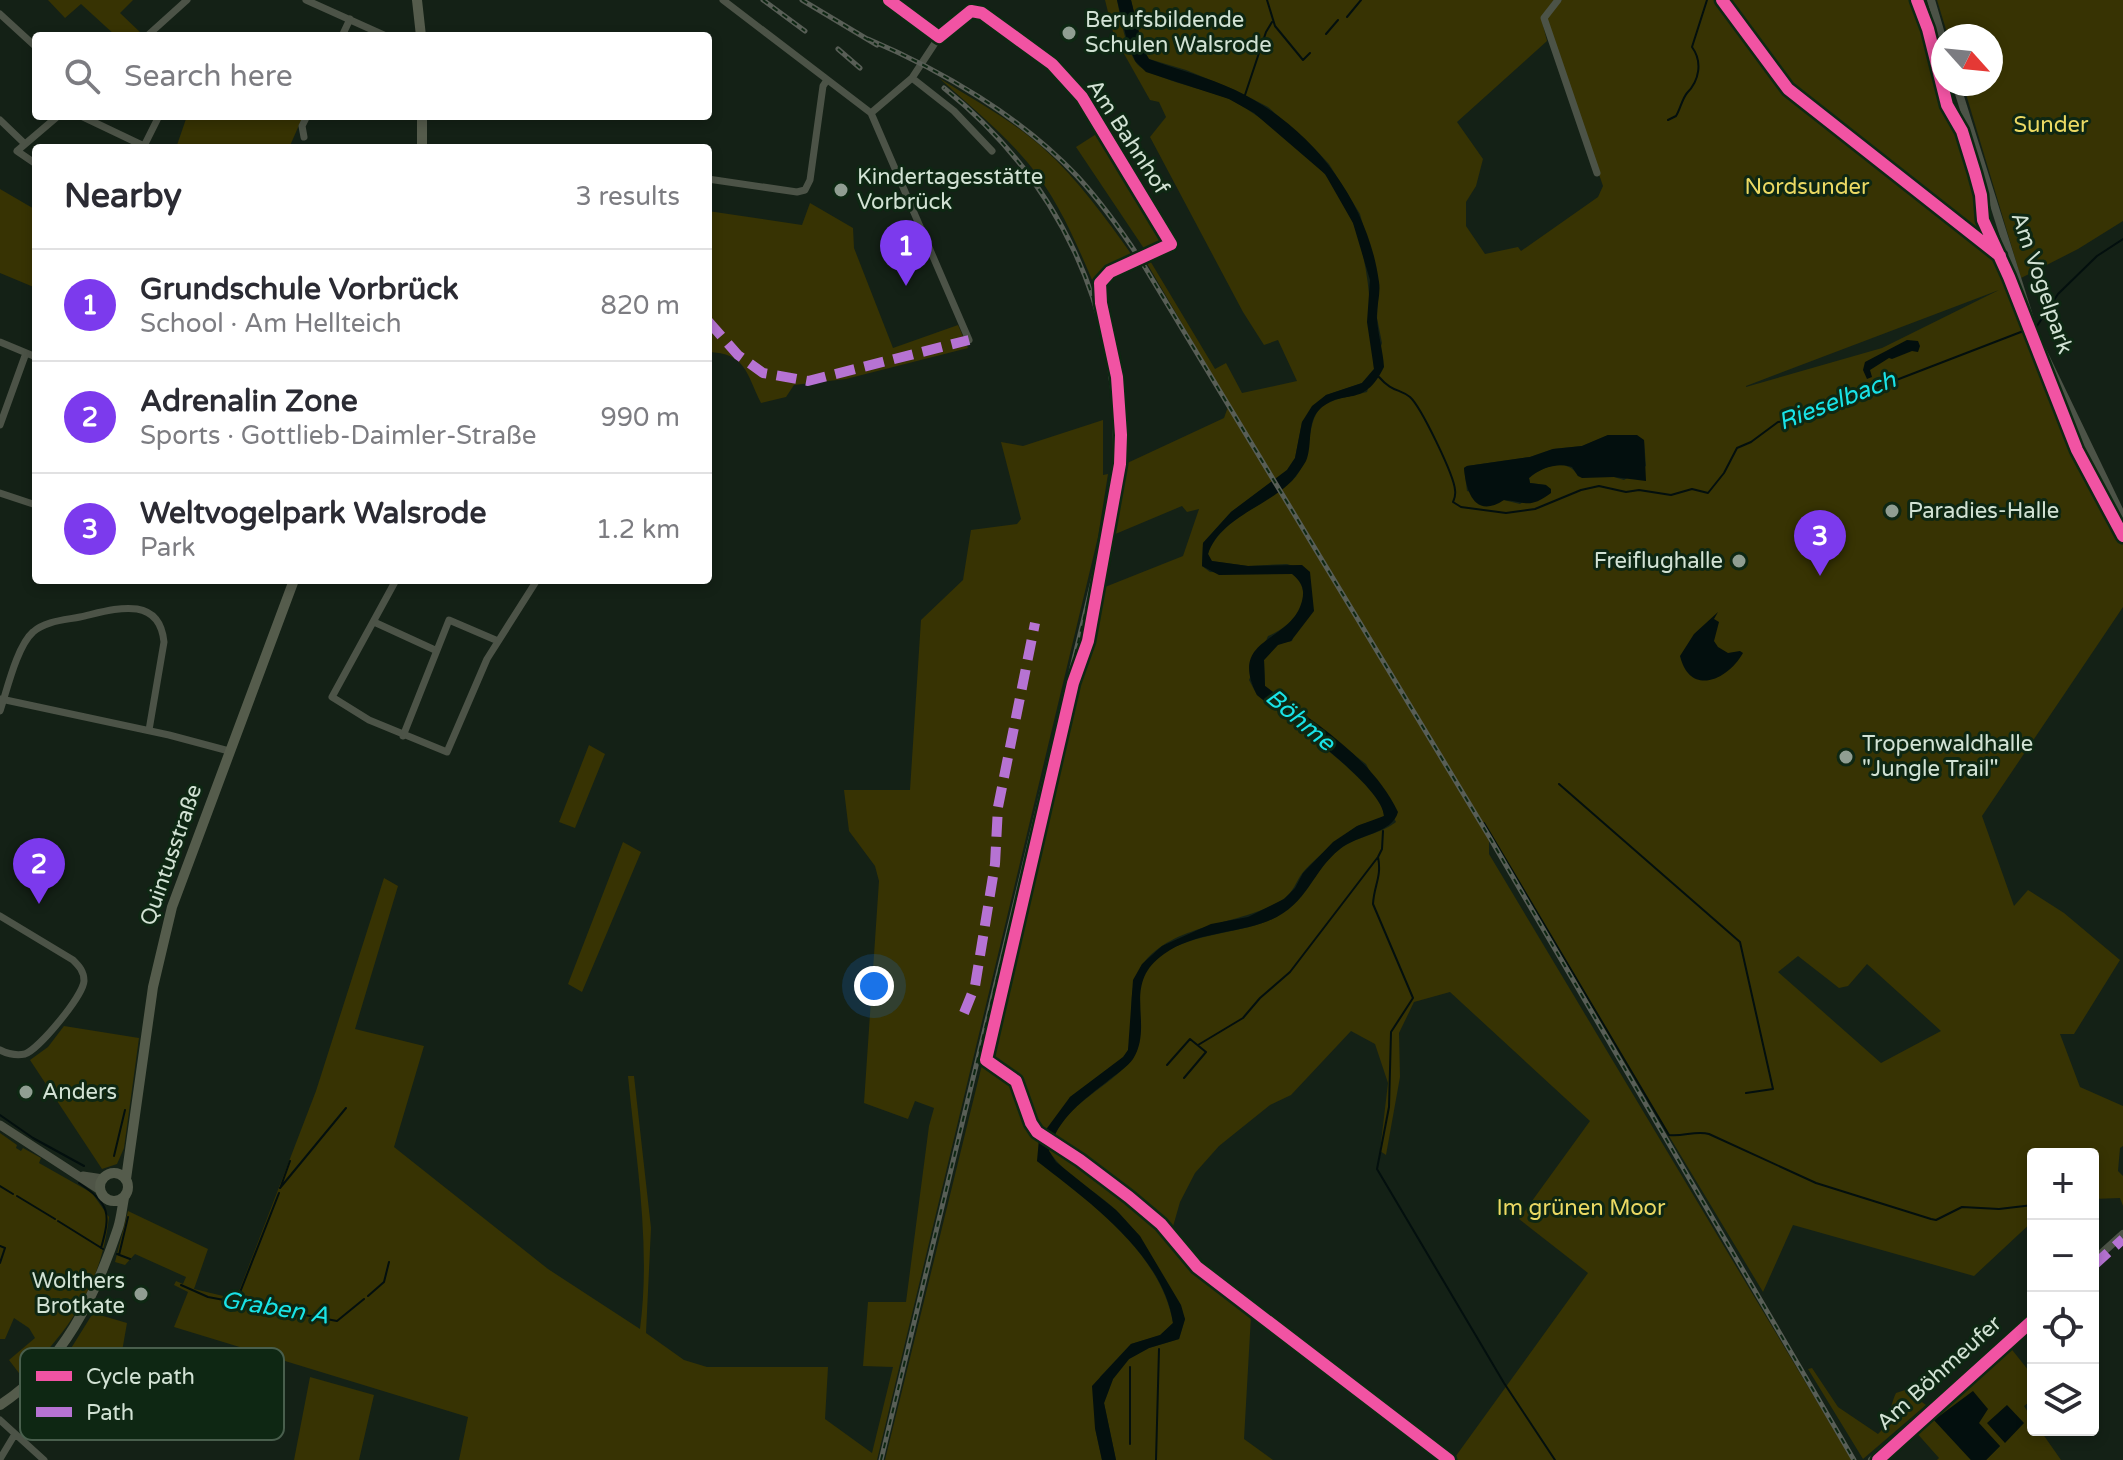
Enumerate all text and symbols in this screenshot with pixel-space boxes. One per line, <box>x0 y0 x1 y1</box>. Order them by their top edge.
place label: Berufsbildende Schulen Walsrode <box>1085 7 1272 58</box>
marker: Berufsbildende Schulen Walsrode <box>1060 24 1078 42</box>
north arrow <box>1931 24 2003 96</box>
search box <box>32 32 712 120</box>
icon: search <box>60 54 104 98</box>
text: Search here <box>124 58 293 95</box>
street label: Am Bahnhof <box>1081 75 1175 200</box>
park label: Sunder <box>2014 112 2089 138</box>
place label: Kindertagesstätte Vorbrück <box>857 164 1043 215</box>
park label: Nordsunder <box>1745 174 1870 200</box>
text: Nearby <box>64 176 182 217</box>
text: 3 results <box>575 181 680 212</box>
marker: Kindertagesstätte Vorbrück <box>832 181 850 199</box>
street label: Am Vogelpark <box>2006 209 2078 357</box>
pin: 1 <box>880 220 932 286</box>
text: Grundschule Vorbrück <box>140 271 459 308</box>
text: 1 <box>82 290 98 321</box>
text: 820 m <box>600 290 680 321</box>
text: School · Am Hellteich <box>140 308 402 339</box>
water label: Rieselbach <box>1774 365 1901 437</box>
text: Adrenalin Zone <box>140 383 358 420</box>
text: 2 <box>82 402 98 433</box>
text: 990 m <box>600 402 680 433</box>
text: Sports · Gottlieb-Daimler-Straße <box>140 420 537 451</box>
text: Weltvogelpark Walsrode <box>140 495 487 532</box>
place label: Paradies-Halle <box>1908 498 2059 524</box>
marker: Paradies-Halle <box>1883 502 1901 520</box>
pin: 3 <box>1794 510 1846 576</box>
text: 3 <box>82 514 98 545</box>
text: 1.2 km <box>596 514 680 545</box>
text: Park <box>140 532 196 563</box>
place label: Freiflughalle <box>1594 548 1723 574</box>
marker: Freiflughalle <box>1730 552 1748 570</box>
water label: Böhme <box>1260 683 1342 758</box>
place label: Tropenwaldhalle "Jungle Trail" <box>1862 731 2033 782</box>
marker: Tropenwaldhalle "Jungle Trail" <box>1837 748 1855 766</box>
street label: Quintusstraße <box>135 781 207 929</box>
pin: 2 <box>13 838 65 904</box>
your location <box>854 966 894 1006</box>
place label: Anders <box>42 1079 117 1105</box>
marker: Anders <box>17 1083 35 1101</box>
map controls <box>2027 1148 2099 1436</box>
button: + <box>2027 1148 2099 1220</box>
park label: Im grünen Moor <box>1497 1195 1666 1221</box>
button: − <box>2027 1220 2099 1292</box>
place label: Wolthers Brotkate <box>32 1268 125 1319</box>
marker: Wolthers Brotkate <box>132 1285 150 1303</box>
water label: Graben A <box>219 1285 331 1331</box>
button: locate <box>2027 1292 2099 1364</box>
street label: Am Böhmeufer <box>1871 1310 2007 1436</box>
legend <box>20 1348 284 1440</box>
text: Cycle path <box>86 1364 195 1390</box>
button: layers <box>2027 1364 2099 1436</box>
text: Path <box>86 1400 134 1426</box>

